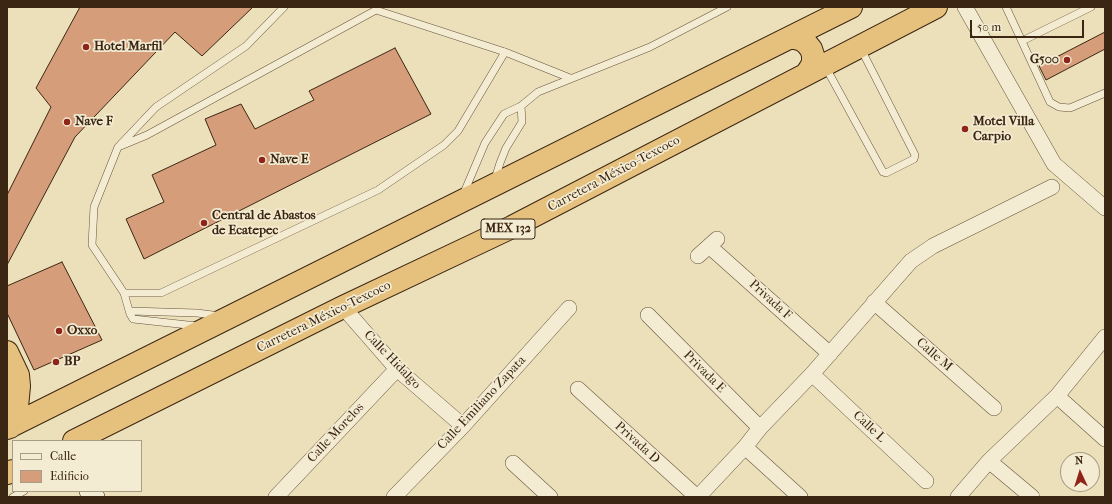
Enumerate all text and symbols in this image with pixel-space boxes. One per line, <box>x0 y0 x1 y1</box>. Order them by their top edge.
scale bar <box>972 12 1086 38</box>
text: 50 m <box>977 20 1001 34</box>
place label: Hotel Marfil <box>94 39 162 55</box>
marker: Hotel Marfil <box>81 42 91 52</box>
place label: G500 <box>1030 52 1059 68</box>
marker: G500 <box>1062 55 1072 65</box>
place label: Nave F <box>75 114 113 130</box>
place label: Motel Villa Carpio <box>973 114 1034 145</box>
marker: Nave F <box>62 117 72 127</box>
marker: Motel Villa Carpio <box>960 124 970 134</box>
street label: Carretera México-Texcoco <box>545 133 683 215</box>
place label: Nave E <box>270 152 309 168</box>
marker: Nave E <box>257 155 267 165</box>
place label: Central de Abastos de Ecatepec <box>212 208 316 239</box>
marker: Central de Abastos de Ecatepec <box>199 218 209 228</box>
road number: MEX 132 <box>481 219 535 239</box>
street label: Privada F <box>745 277 795 323</box>
street label: Carretera México-Texcoco <box>254 278 394 356</box>
place label: Oxxo <box>67 323 97 339</box>
marker: Oxxo <box>54 326 64 336</box>
street label: Calle Hidalgo <box>360 328 424 392</box>
street label: Calle M <box>913 335 955 375</box>
street label: Privada E <box>680 348 728 396</box>
street label: Calle Emiliano Zapata <box>435 353 529 453</box>
place label: BP <box>64 354 80 370</box>
marker: BP <box>51 357 61 367</box>
street label: Calle Morelos <box>304 400 368 466</box>
street label: Calle L <box>849 408 889 446</box>
street label: Privada D <box>611 419 663 467</box>
legend <box>12 440 142 492</box>
text: Calle <box>50 449 76 463</box>
north arrow <box>1060 452 1100 492</box>
text: N <box>1075 454 1084 467</box>
text: Edificio <box>50 469 89 483</box>

